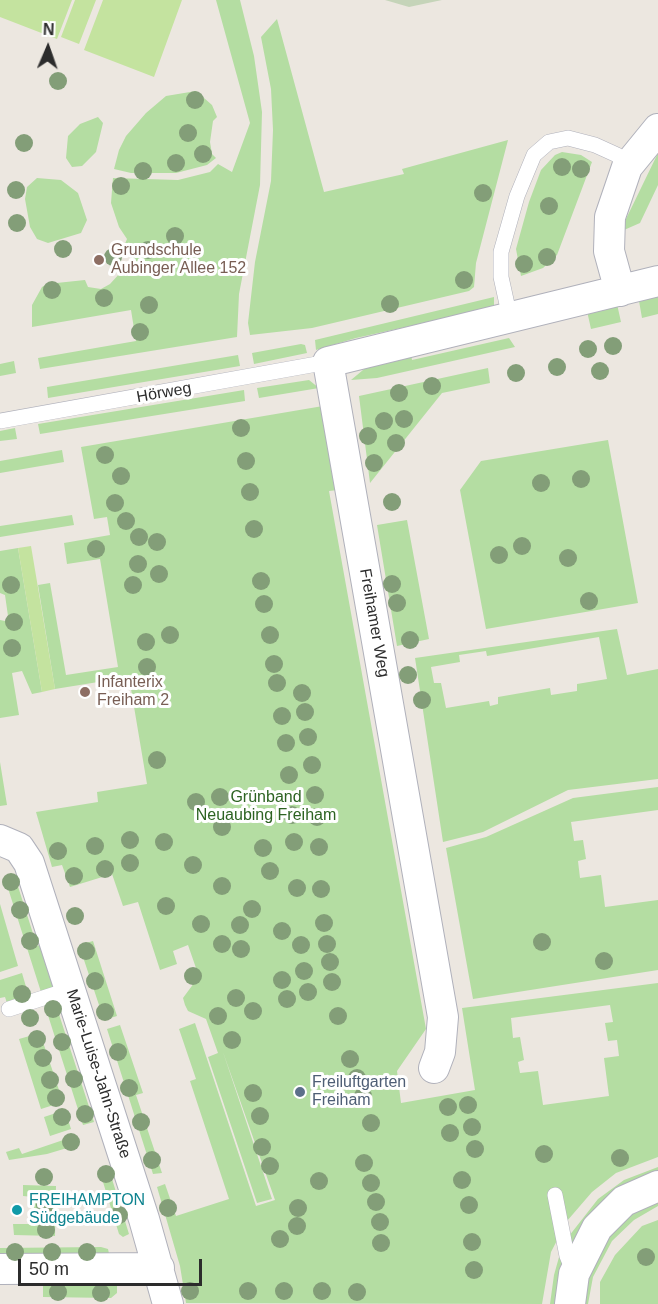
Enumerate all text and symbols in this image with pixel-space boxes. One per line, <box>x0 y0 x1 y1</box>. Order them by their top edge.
north arrow <box>18 18 78 78</box>
text: N <box>43 21 55 38</box>
place label: Grundschule Aubinger Allee 152 <box>111 241 246 279</box>
marker: Grundschule Aubinger Allee 152 <box>92 253 106 267</box>
street label: Hörweg <box>135 379 193 407</box>
street label: Freihamer Weg <box>355 567 393 679</box>
place label: Infanterix Freiham 2 <box>97 673 169 711</box>
marker: Infanterix Freiham 2 <box>78 685 92 699</box>
park label: Grünband Neuaubing Freiham <box>196 788 336 826</box>
street label: Marie-Luise-Jahn-Straße <box>62 987 134 1161</box>
place label: Freiluftgarten Freiham <box>312 1073 406 1111</box>
marker: Freiluftgarten Freiham <box>293 1085 307 1099</box>
place label: FREIHAMPTON Südgebäude <box>29 1191 145 1229</box>
marker: FREIHAMPTON Südgebäude <box>10 1203 24 1217</box>
scale bar <box>21 1247 206 1285</box>
text: 50 m <box>29 1259 69 1279</box>

